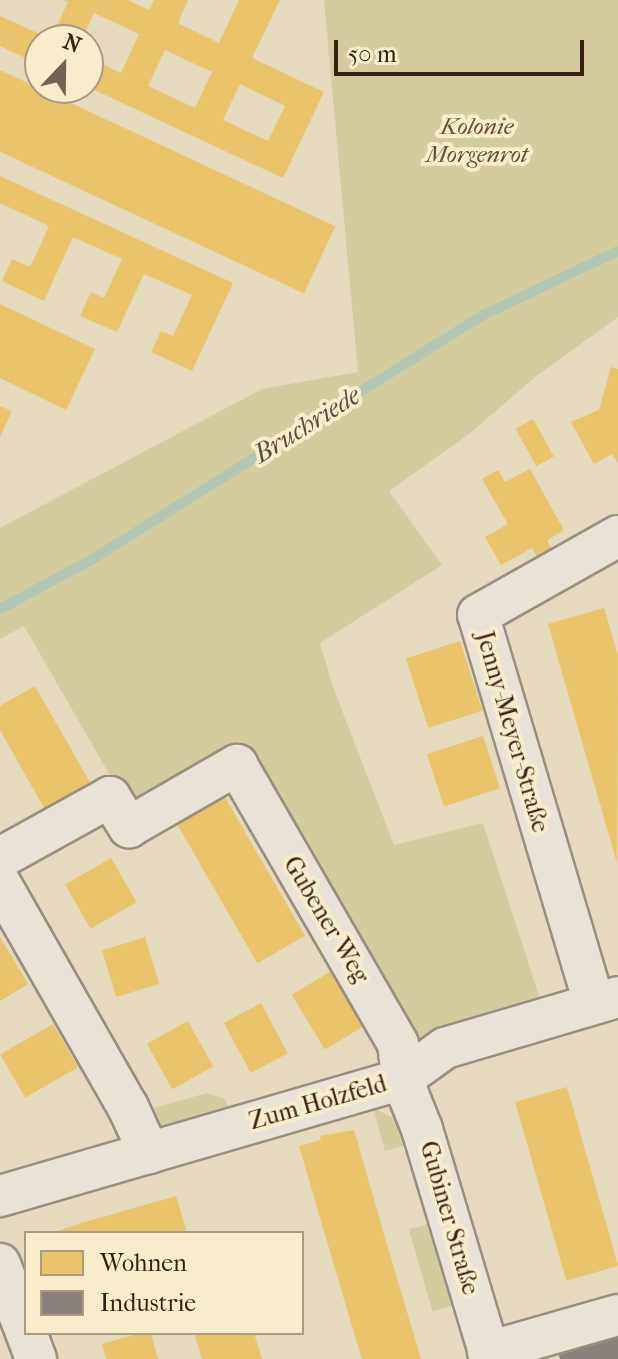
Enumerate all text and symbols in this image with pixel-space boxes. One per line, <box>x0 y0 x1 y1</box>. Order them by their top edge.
north arrow <box>24 24 104 104</box>
scale bar <box>338 24 588 74</box>
text: N <box>60 28 85 59</box>
text: 50 m <box>348 40 397 68</box>
park label: Kolonie Morgenrot <box>426 113 528 169</box>
water label: Bruchriede <box>248 380 366 470</box>
street label: Jenny-Meyer-Straße <box>470 628 554 836</box>
street label: Gubener Weg <box>277 851 375 989</box>
street label: Zum Holzfeld <box>246 1070 390 1136</box>
street label: Gubiner Straße <box>413 1138 485 1298</box>
legend <box>24 1231 304 1335</box>
text: Wohnen <box>100 1249 187 1277</box>
text: Industrie <box>100 1289 196 1317</box>

